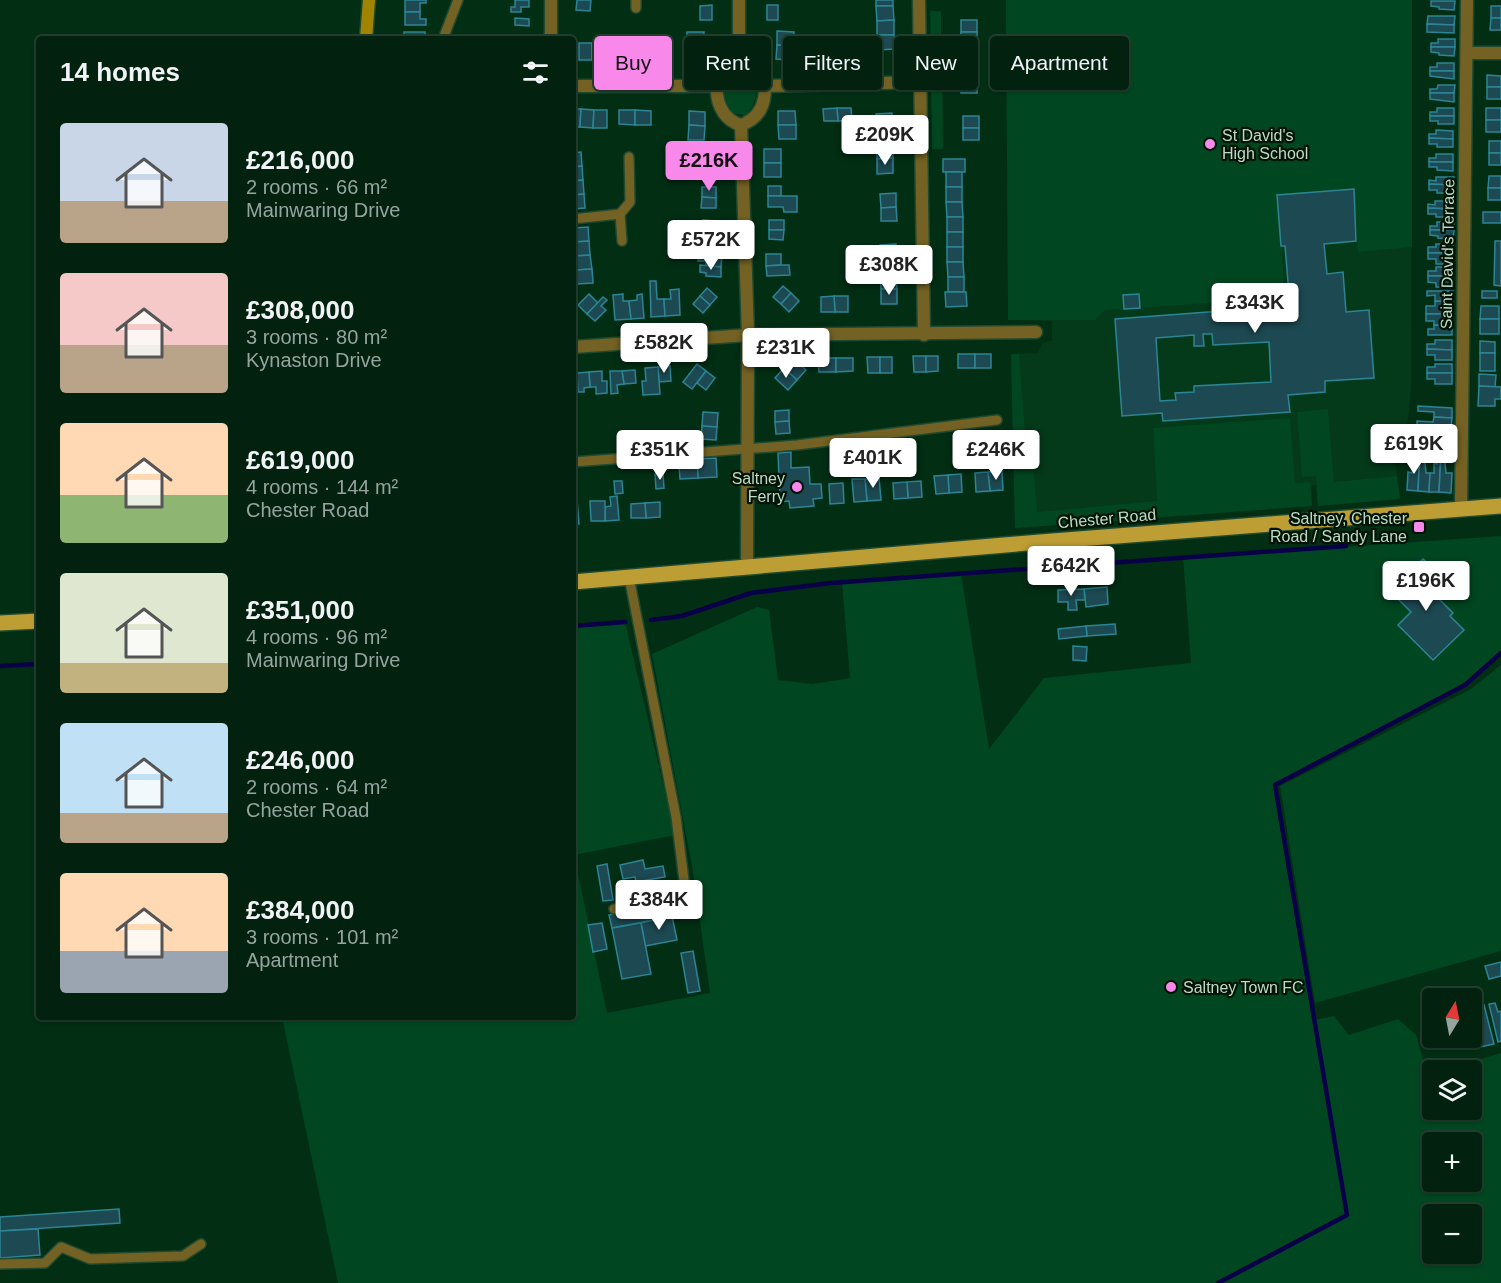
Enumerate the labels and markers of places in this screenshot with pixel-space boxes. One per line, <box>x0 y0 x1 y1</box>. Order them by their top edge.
pin: £209K <box>843 115 927 166</box>
place label: St David's High School <box>1222 127 1308 162</box>
marker: St David's High School <box>1203 137 1217 151</box>
pin: £216K <box>667 141 751 192</box>
pin: £572K <box>669 220 753 271</box>
pin: £308K <box>847 245 931 296</box>
pin: £343K <box>1213 283 1297 334</box>
pin: £582K <box>622 323 706 374</box>
pin: £231K <box>744 328 828 379</box>
pin: £619K <box>1372 424 1456 475</box>
pin: £351K <box>618 430 702 481</box>
pin: £246K <box>954 430 1038 481</box>
pin: £401K <box>831 438 915 489</box>
place label: Saltney Ferry <box>732 470 785 505</box>
marker: Saltney Ferry <box>790 480 804 494</box>
place label: Saltney, Chester Road / Sandy Lane <box>1270 510 1408 545</box>
marker: Saltney, Chester Road / Sandy Lane <box>1412 520 1426 534</box>
pin: £642K <box>1029 546 1113 597</box>
pin: £196K <box>1384 561 1468 612</box>
pin: £384K <box>617 880 701 931</box>
place label: Saltney Town FC <box>1183 979 1304 996</box>
marker: Saltney Town FC <box>1164 980 1178 994</box>

